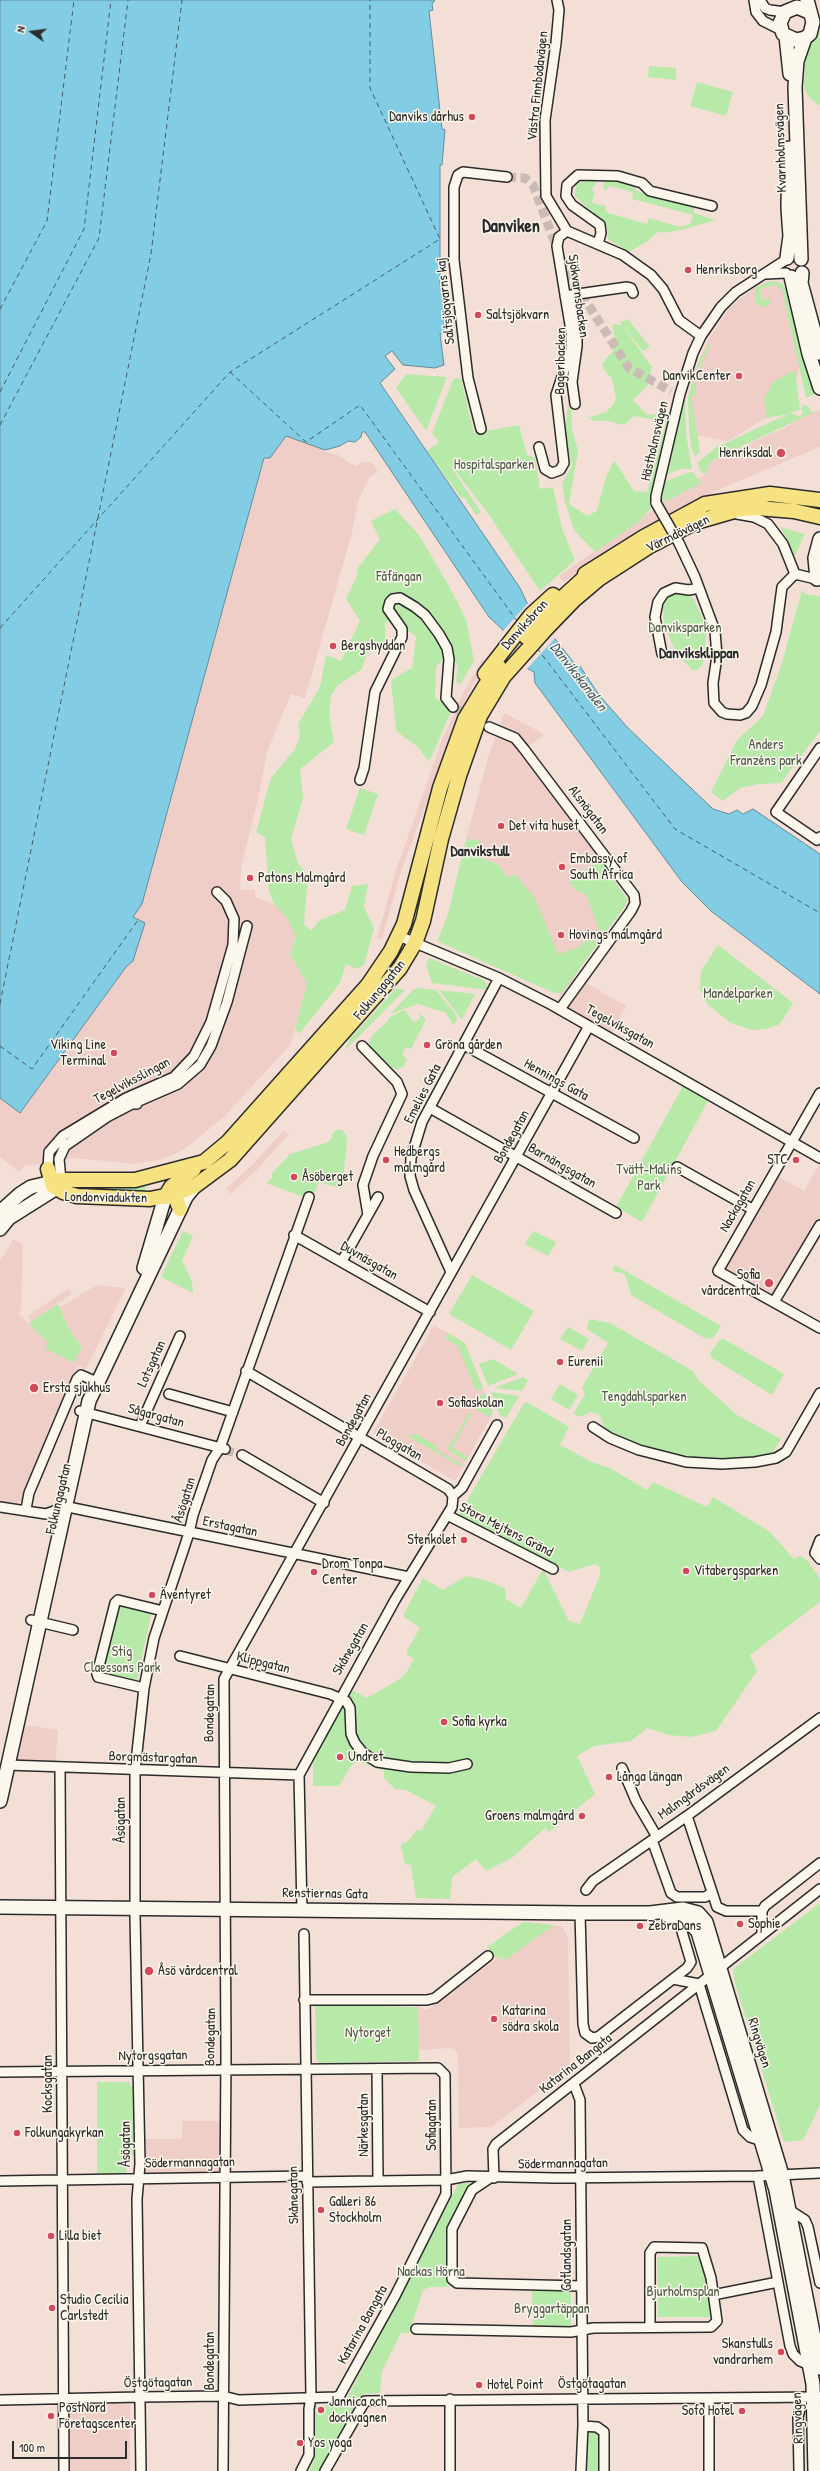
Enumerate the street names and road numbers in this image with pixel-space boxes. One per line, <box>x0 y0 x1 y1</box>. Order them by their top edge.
street label: Västra Finnbodavägen <box>524 30 552 142</box>
street label: Kvarnholmsvägen <box>771 103 791 193</box>
street label: Sjökvarnsbacken <box>564 253 592 339</box>
street label: Saltsjöqvarns kaj <box>433 257 459 345</box>
street label: Bageribacken <box>552 327 570 395</box>
street label: Hästholmsvägen <box>638 399 672 483</box>
street label: Värmdövägen <box>643 511 713 557</box>
street label: Danviksbron <box>498 597 552 653</box>
street label: Alsnögatan <box>564 782 612 838</box>
street label: Folkungagatan <box>351 957 409 1023</box>
street label: Tegelviksgatan <box>583 1001 657 1053</box>
street label: Tegelviksslingan <box>91 1054 173 1108</box>
street label: Hennings Gata <box>521 1055 591 1105</box>
street label: Emelies Gata <box>401 1061 445 1127</box>
street label: Bondegatan <box>490 1107 534 1167</box>
street label: Barnängsgatan <box>525 1140 599 1192</box>
street label: Nackagatan <box>716 1177 760 1235</box>
street label: Londonviadukten <box>65 1189 147 1207</box>
street label: Duvnäsgatan <box>337 1238 401 1284</box>
street label: Lotsgatan <box>134 1338 170 1390</box>
street label: Bondegatan <box>332 1390 376 1450</box>
street label: Sågargatan <box>126 1400 186 1432</box>
street label: Ploggatan <box>373 1425 425 1465</box>
street label: Folkungagatan <box>43 1462 75 1536</box>
street label: Åsögatan <box>170 1475 200 1525</box>
street label: Stora Mejtens Gränd <box>456 1499 556 1561</box>
street label: Erstagatan <box>201 1513 259 1541</box>
street label: Skånegatan <box>329 1620 373 1678</box>
street label: Klippgatan <box>235 1648 291 1678</box>
street label: Bondegatan <box>201 1684 219 1742</box>
street label: Borgmästargatan <box>108 1748 198 1768</box>
street label: Malmgårdsvägen <box>655 1760 733 1824</box>
street label: Åsögatan <box>113 1797 129 1843</box>
street label: Renstiernas Gata <box>282 1885 368 1903</box>
street label: Bondegatan <box>202 2008 220 2066</box>
street label: Ringvägen <box>743 2016 775 2070</box>
street label: Katarina Bangata <box>536 2030 616 2098</box>
street label: Nytorgsgatan <box>118 2047 188 2065</box>
street label: Kocksgatan <box>40 2055 56 2113</box>
street label: Närkesgatan <box>356 2093 372 2157</box>
street label: Sofiagatan <box>424 2099 440 2151</box>
street label: Åsögatan <box>118 2121 134 2167</box>
street label: Södermannagatan <box>145 2154 235 2172</box>
street label: Södermannagatan <box>518 2155 608 2173</box>
street label: Skånegatan <box>285 2166 303 2224</box>
street label: Gotlandsgatan <box>559 2219 575 2291</box>
street label: Katarina Bangata <box>334 2283 392 2367</box>
street label: Bondegatan <box>202 2332 218 2390</box>
street label: Östgötagatan <box>124 2374 192 2392</box>
street label: Östgötagatan <box>558 2376 626 2392</box>
street label: Ringvägen <box>789 2392 807 2444</box>

